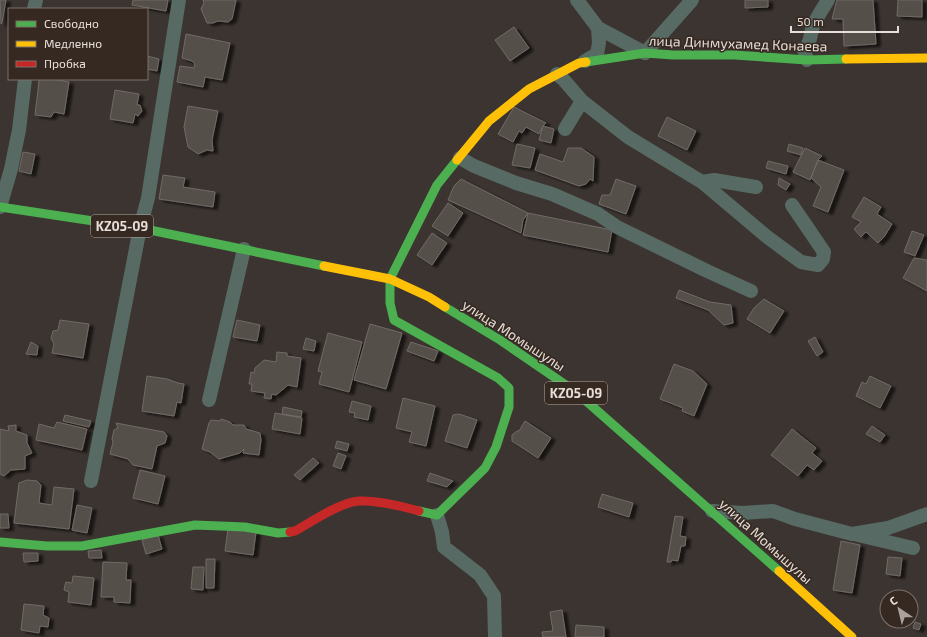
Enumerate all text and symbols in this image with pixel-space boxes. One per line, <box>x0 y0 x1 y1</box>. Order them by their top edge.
legend <box>8 8 148 80</box>
scale bar <box>791 8 898 34</box>
text: 50 m <box>797 14 824 28</box>
text: Свободно <box>44 16 99 30</box>
street label: лица Динмухамед Конаева <box>648 31 828 55</box>
text: Медленно <box>44 36 102 50</box>
text: Пробка <box>44 56 86 70</box>
road number: KZ05-09 <box>91 215 153 237</box>
street label: улица Момышулы <box>459 295 569 375</box>
road number: KZ05-09 <box>545 382 607 404</box>
street label: улица Момышулы <box>716 495 816 587</box>
north arrow <box>879 589 919 629</box>
text: С <box>887 593 900 608</box>

